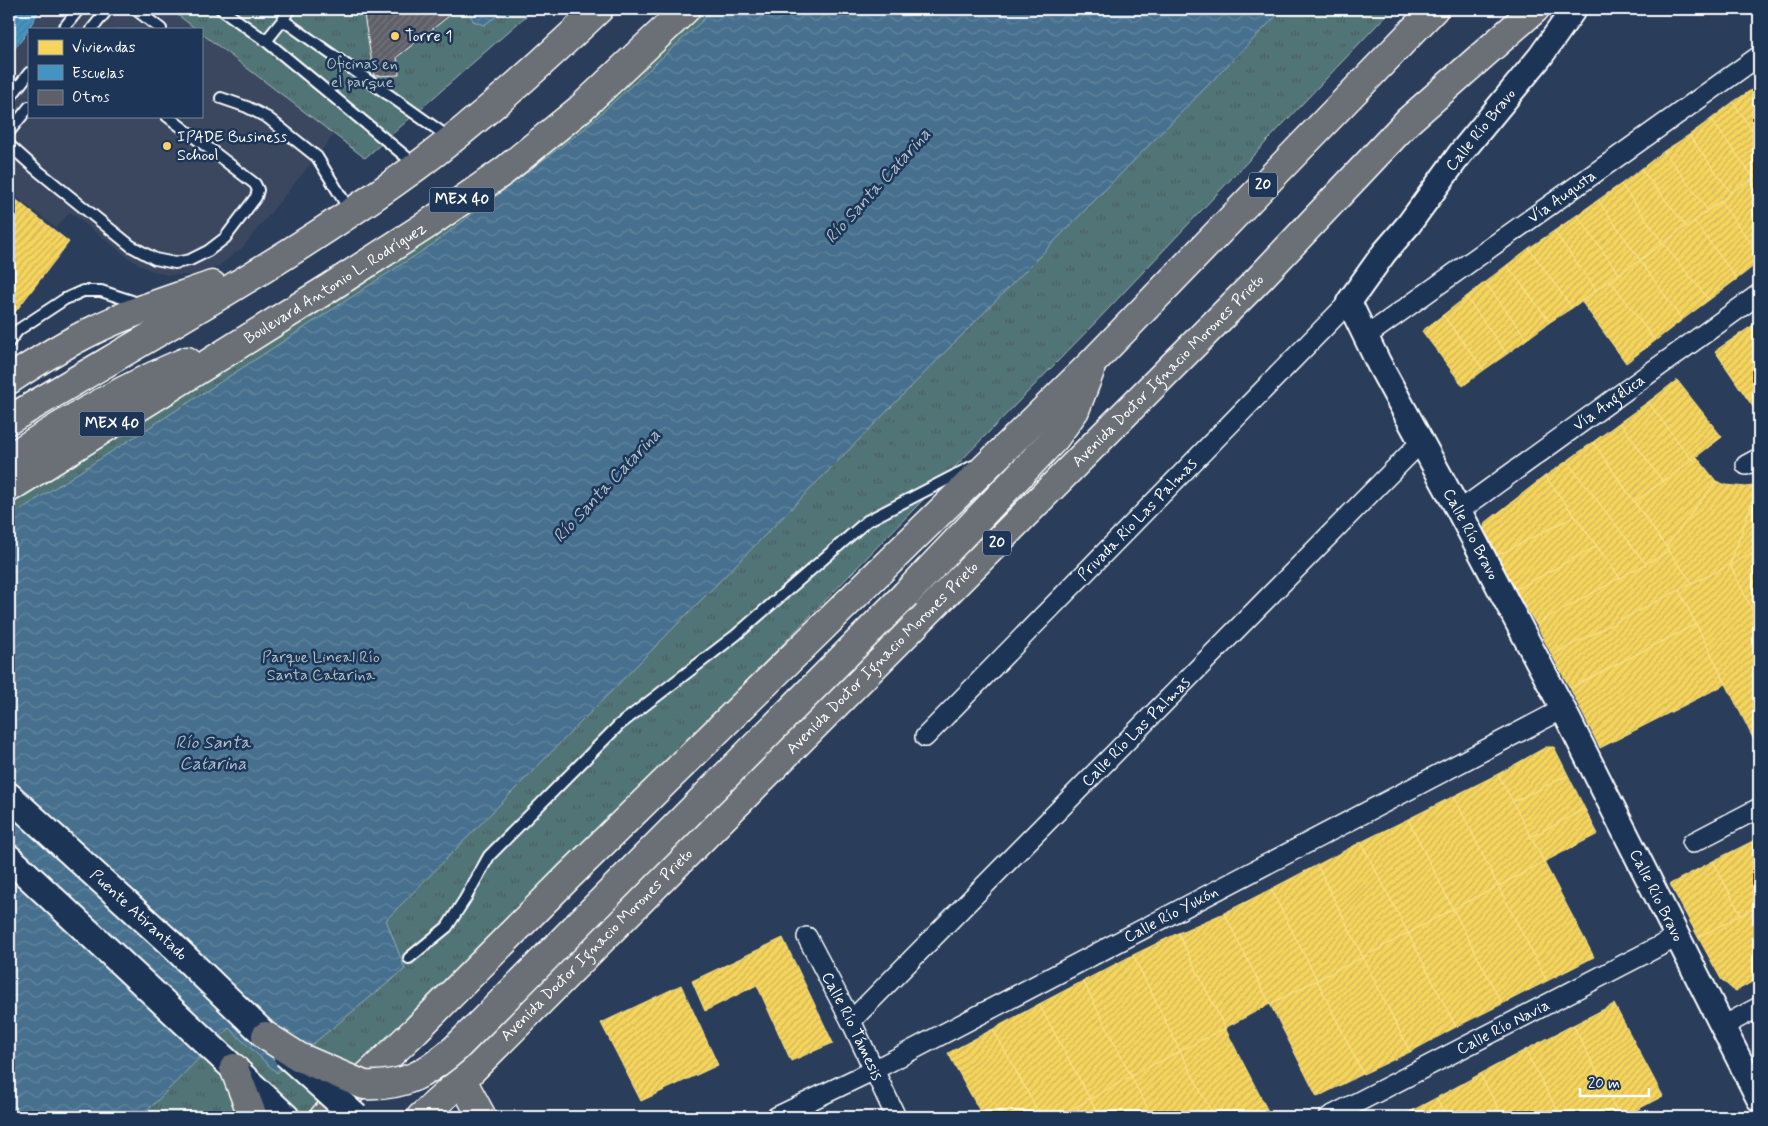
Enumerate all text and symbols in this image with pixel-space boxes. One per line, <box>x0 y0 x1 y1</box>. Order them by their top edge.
place label: Torre 1 <box>405 26 452 47</box>
legend <box>28 28 202 118</box>
marker: Torre 1 <box>389 30 401 42</box>
text: Viviendas <box>72 38 136 58</box>
park label: Oficinas en el parque <box>326 54 398 93</box>
text: Escuelas <box>72 64 124 84</box>
street label: Calle Río Bravo <box>1441 84 1521 176</box>
text: Otros <box>72 88 110 108</box>
water label: Río Santa Catarina <box>820 123 936 249</box>
place label: IPADE Business School <box>177 127 287 166</box>
marker: IPADE Business School <box>161 140 173 152</box>
street label: Vía Augusta <box>1524 165 1600 228</box>
road number: 20 <box>1249 172 1277 198</box>
road number: MEX 40 <box>430 188 494 212</box>
street label: Boulevard Antonio L. Rodríguez <box>240 217 430 349</box>
street label: Avenida Doctor Ignacio Morones Prieto <box>1067 269 1269 472</box>
street label: Vía Angélica <box>1569 369 1649 436</box>
road number: MEX 40 <box>80 412 144 436</box>
water label: Río Santa Catarina <box>548 424 666 548</box>
street label: Privada Río Las Palmas <box>1073 454 1202 585</box>
street label: Calle Río Bravo <box>1438 485 1504 584</box>
road number: 20 <box>983 530 1011 556</box>
street label: Avenida Doctor Ignacio Morones Prieto <box>782 557 983 759</box>
park label: Parque Lineal Río Santa Catarina <box>262 647 380 686</box>
street label: Calle Río Las Palmas <box>1077 672 1195 791</box>
water label: Río Santa Catarina <box>175 731 252 776</box>
street label: Avenida Doctor Ignacio Morones Prieto <box>496 844 697 1046</box>
street label: Calle Río Bravo <box>1625 846 1689 945</box>
street label: Puente Atirantado <box>86 865 192 965</box>
street label: Calle Río Yukón <box>1120 881 1222 948</box>
street label: Calle Río Támesis <box>817 968 888 1084</box>
street label: Calle Río Navia <box>1453 994 1553 1060</box>
scale bar <box>1580 1066 1649 1098</box>
text: 20 m <box>1588 1074 1620 1094</box>

